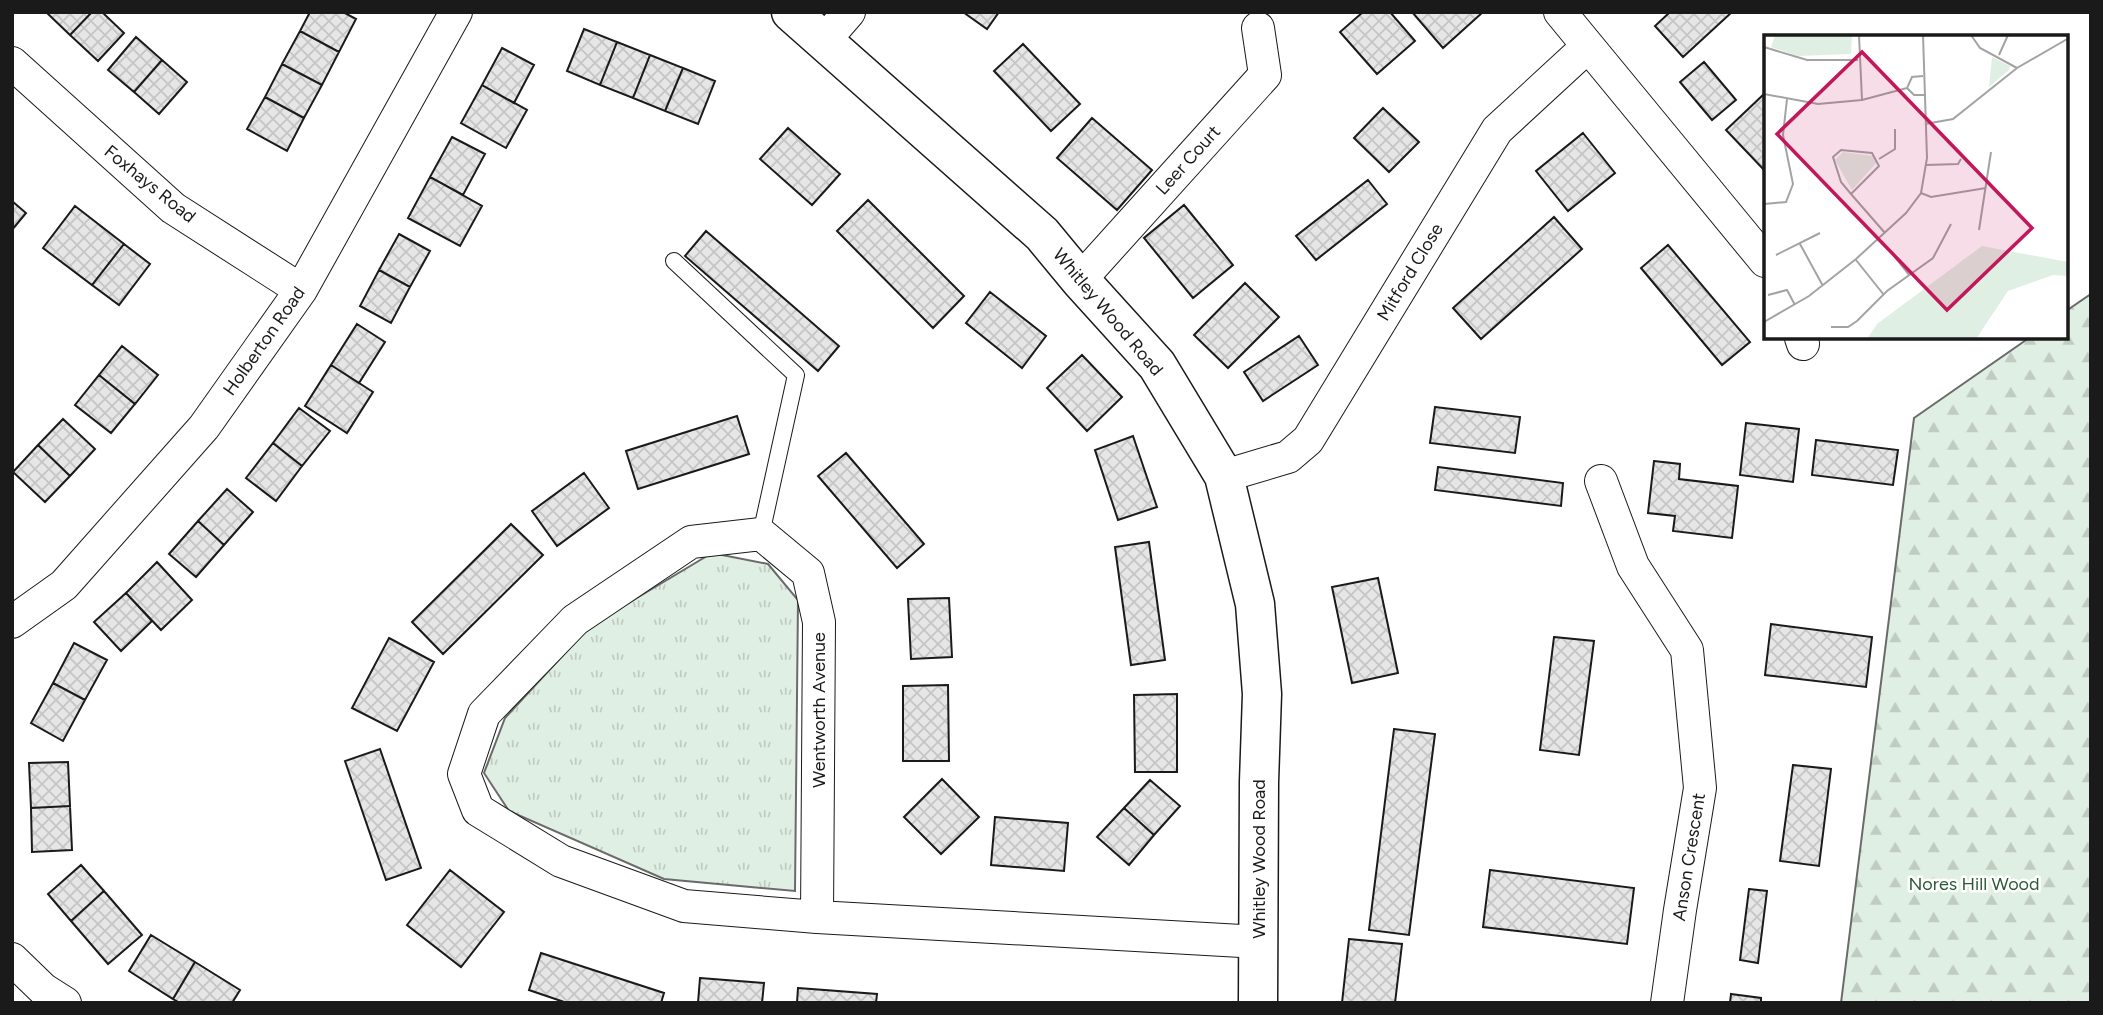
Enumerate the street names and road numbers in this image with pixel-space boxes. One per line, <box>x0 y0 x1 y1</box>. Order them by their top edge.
street label: Leer Court <box>1151 121 1225 199</box>
street label: Foxhays Road <box>100 140 200 228</box>
street label: Mitford Close <box>1372 219 1448 325</box>
street label: Whitley Wood Road <box>1048 244 1168 380</box>
street label: Holberton Road <box>218 282 310 400</box>
street label: Wentworth Avenue <box>808 632 830 788</box>
street label: Whitley Wood Road <box>1248 779 1270 939</box>
street label: Anson Crescent <box>1668 791 1710 923</box>

